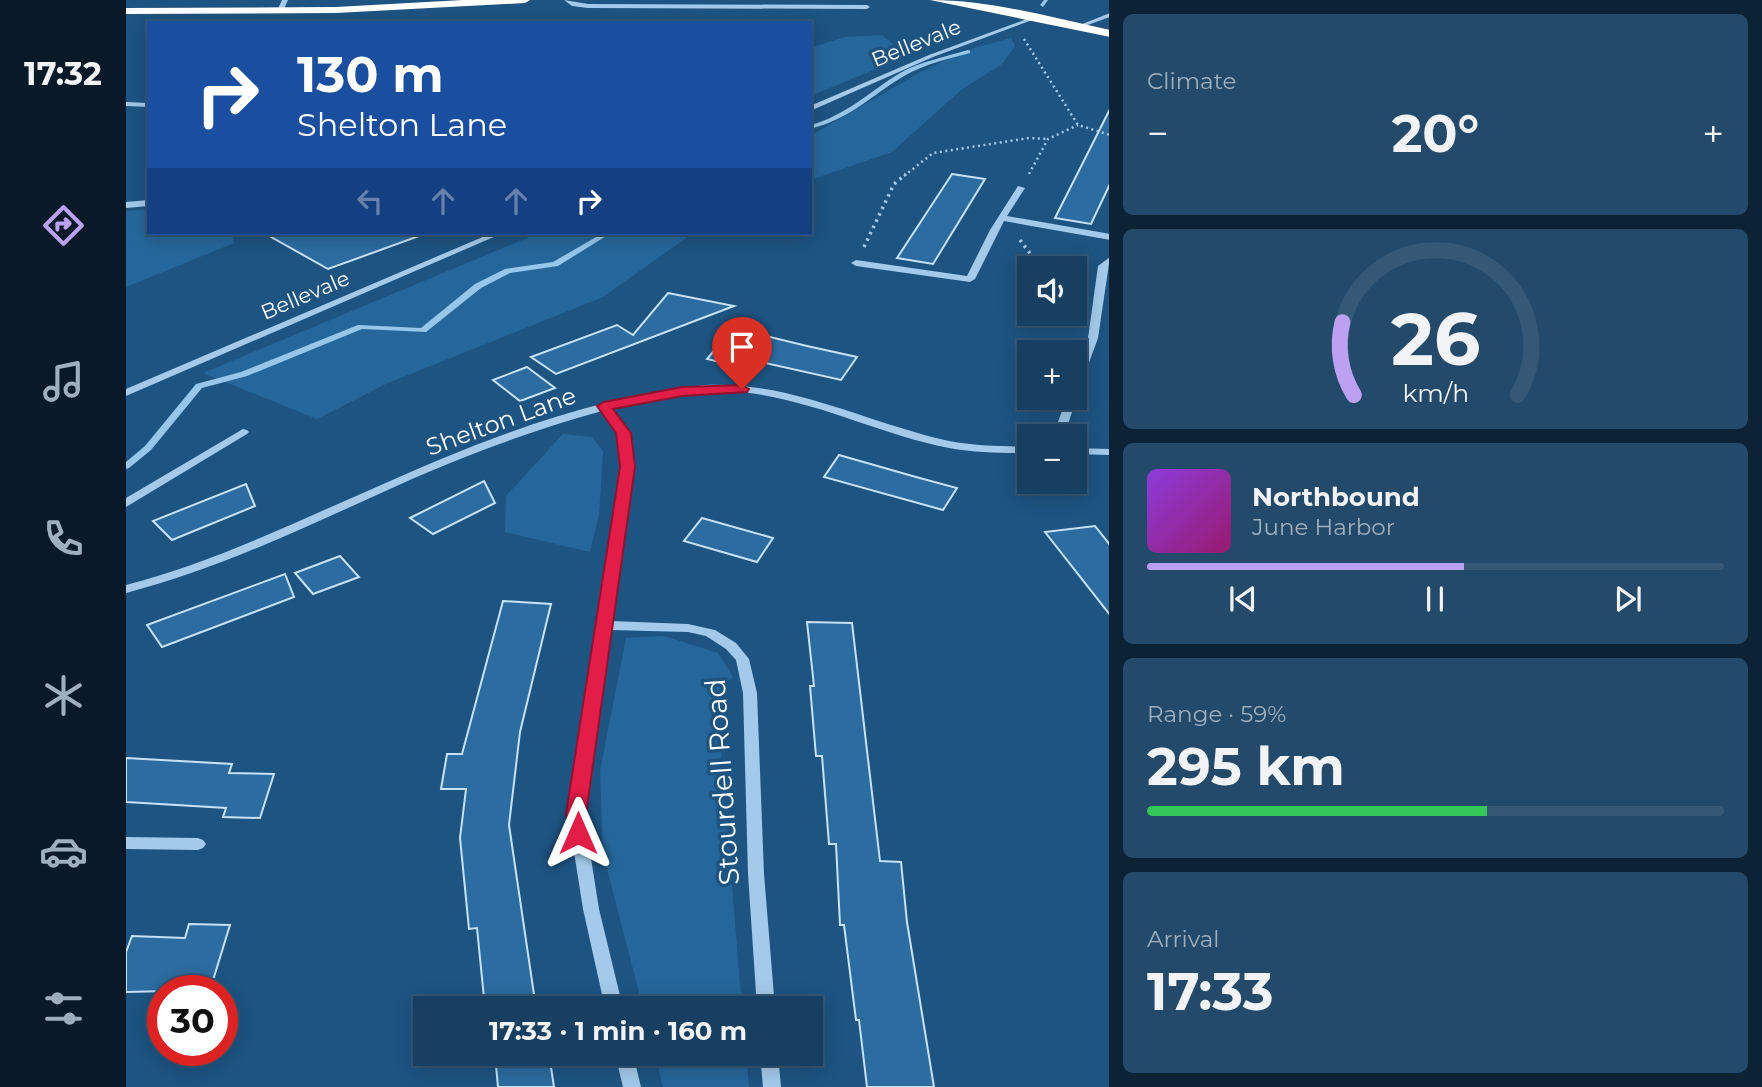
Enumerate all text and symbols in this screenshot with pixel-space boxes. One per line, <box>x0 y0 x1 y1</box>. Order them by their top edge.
street label: Bellevale <box>868 14 964 72</box>
text: 130 m <box>297 45 444 104</box>
icon: right <box>182 49 273 140</box>
text: 17:32 <box>24 54 102 93</box>
text: Climate <box>1147 67 1236 95</box>
text: 20° <box>1392 102 1479 165</box>
text: Shelton Lane <box>297 105 507 144</box>
text: − <box>1147 110 1169 157</box>
text: + <box>1702 110 1724 157</box>
icon: left <box>351 182 389 220</box>
icon: ahead <box>424 182 462 220</box>
icon: ahead <box>497 182 535 220</box>
icon: right <box>570 182 608 220</box>
icon: directions <box>39 201 88 250</box>
map controls <box>1017 256 1087 494</box>
button: sound <box>1017 256 1087 326</box>
street label: Bellevale <box>257 265 353 325</box>
text: 26 <box>1391 295 1480 383</box>
pin <box>712 317 772 389</box>
icon: arrive <box>723 328 761 366</box>
button: + <box>1017 340 1087 410</box>
icon: music <box>39 357 88 406</box>
text: km/h <box>1402 378 1469 408</box>
street label: Shelton Lane <box>422 380 580 462</box>
button: − <box>1017 424 1087 494</box>
text: Northbound <box>1252 481 1420 513</box>
text: June Harbor <box>1252 513 1395 541</box>
icon: phone <box>39 514 88 563</box>
icon: previous <box>1224 580 1262 618</box>
icon: pause <box>1416 580 1454 618</box>
icon: next <box>1609 580 1647 618</box>
icon: climate <box>39 671 88 720</box>
street label: Stourdell Road <box>698 678 746 886</box>
text: Range · 59% <box>1147 700 1286 728</box>
text: 295 km <box>1147 735 1345 798</box>
position arrow <box>541 796 615 870</box>
icon: car <box>39 827 88 876</box>
text: Arrival <box>1147 925 1220 953</box>
text: 17:33 <box>1147 960 1274 1023</box>
speed limit sign: 30 <box>147 975 238 1066</box>
icon: filters <box>39 984 88 1033</box>
text: 17:33 · 1 min · 160 m <box>489 1015 747 1047</box>

